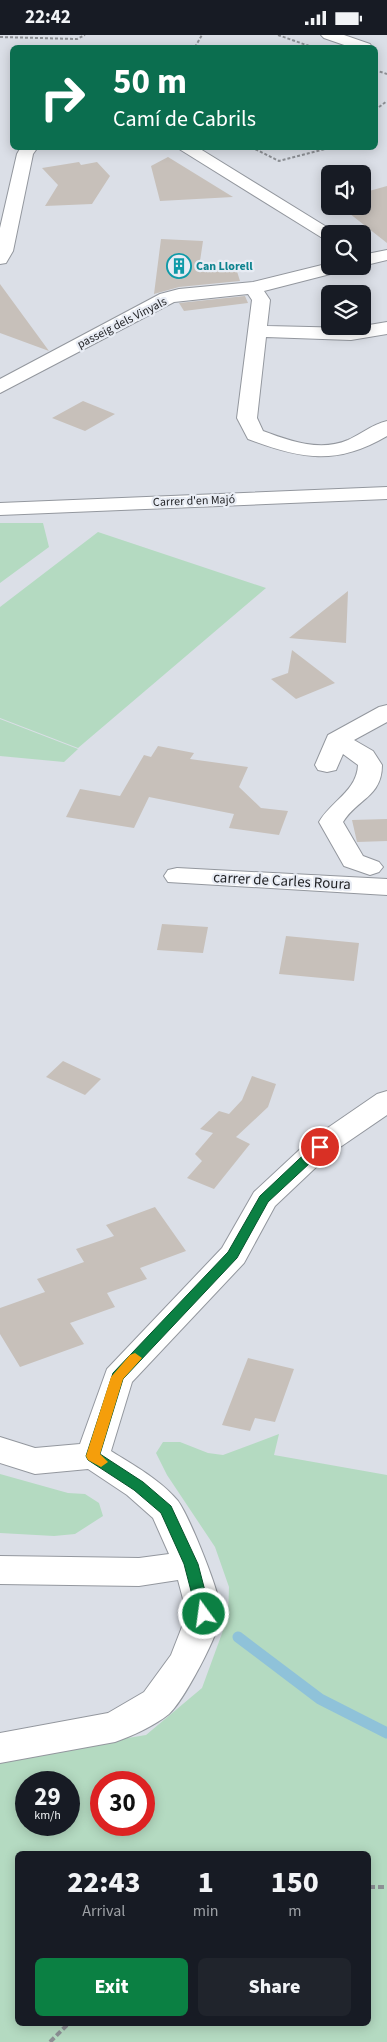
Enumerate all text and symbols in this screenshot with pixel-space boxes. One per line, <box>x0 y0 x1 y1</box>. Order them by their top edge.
text: 22:42 <box>25 4 71 31</box>
text: 50 m <box>113 57 187 107</box>
icon: right <box>30 65 95 130</box>
text: Camí de Cabrils <box>113 103 256 135</box>
map controls <box>321 165 371 335</box>
button: sound <box>321 165 371 215</box>
button: search <box>321 225 371 275</box>
building icon: Can Llorell <box>166 253 192 279</box>
place label: Can Llorell <box>196 258 253 275</box>
button: layers <box>321 285 371 335</box>
street label: passeig dels Vinyals <box>74 293 170 353</box>
street label: Carrer d'en Majó <box>153 491 235 511</box>
street label: carrer de Carles Roura <box>213 867 351 895</box>
pin <box>299 1126 341 1168</box>
icon: arrive <box>306 1133 334 1161</box>
position arrow <box>177 1587 229 1639</box>
speed limit sign: 30 <box>90 1771 155 1836</box>
text: 29 <box>34 1779 61 1815</box>
text: km/h <box>34 1807 61 1824</box>
text: 22:43 <box>67 1861 141 1904</box>
text: 1 <box>198 1861 214 1904</box>
text: 150 <box>271 1861 319 1904</box>
text: Arrival <box>82 1900 125 1922</box>
text: min <box>193 1900 219 1922</box>
text: m <box>288 1900 301 1922</box>
button: Exit <box>35 1958 188 2016</box>
button: Share <box>198 1958 351 2016</box>

